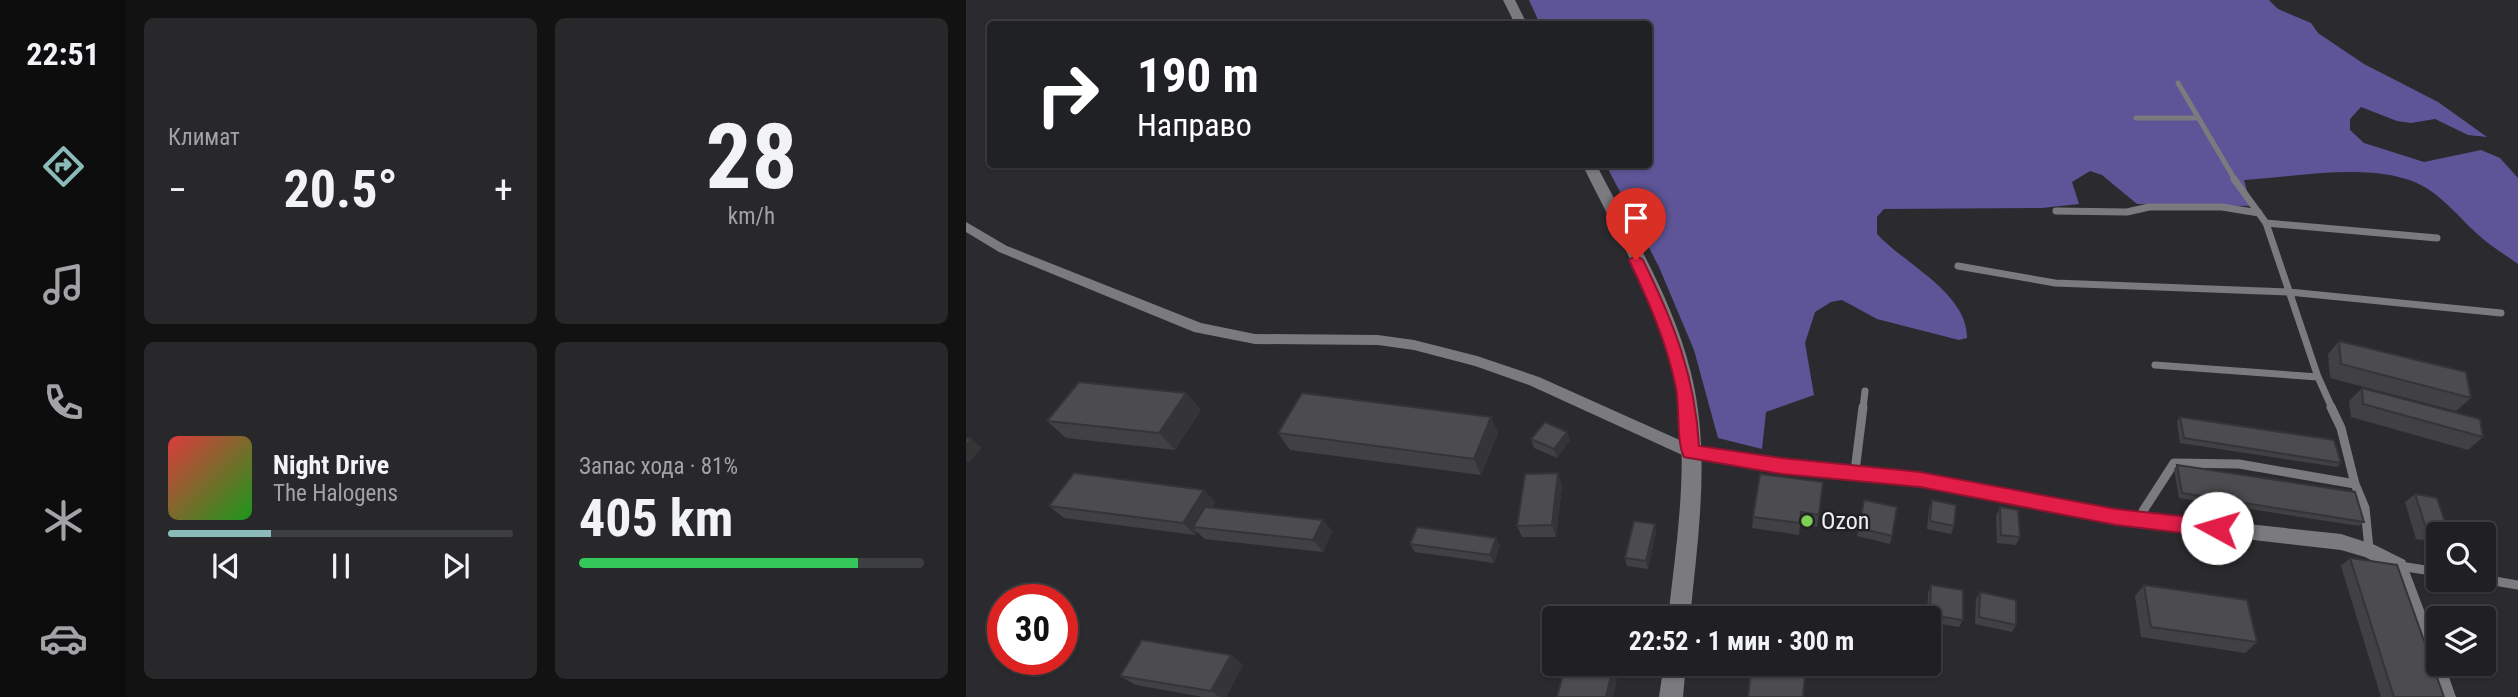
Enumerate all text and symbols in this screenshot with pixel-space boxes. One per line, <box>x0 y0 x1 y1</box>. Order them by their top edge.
text: 22:51 <box>26 35 100 73</box>
text: 190 m <box>1137 47 1259 104</box>
icon: right <box>1022 49 1113 140</box>
text: 28 <box>706 104 797 210</box>
text: Направо <box>1137 106 1252 144</box>
text: Климат <box>168 124 240 151</box>
icon: directions <box>39 142 88 191</box>
text: 20.5° <box>283 159 398 220</box>
text: − <box>168 168 187 212</box>
text: + <box>494 168 513 212</box>
pin <box>1606 188 1666 260</box>
icon: arrive <box>1617 199 1655 237</box>
text: km/h <box>728 203 775 230</box>
icon: music <box>39 260 88 309</box>
icon: phone <box>39 378 88 427</box>
text: Night Drive <box>273 450 389 480</box>
text: Запас хода · 81% <box>579 453 738 480</box>
text: The Halogens <box>273 480 398 507</box>
text: 405 km <box>579 488 733 549</box>
position arrow <box>2180 491 2254 565</box>
icon: climate <box>39 496 88 545</box>
place label: Ozon <box>1821 507 1869 535</box>
marker: Ozon <box>1799 513 1815 529</box>
map controls <box>2426 522 2496 676</box>
button: search <box>2426 522 2496 592</box>
icon: previous <box>207 547 245 585</box>
icon: pause <box>322 547 360 585</box>
icon: next <box>437 547 475 585</box>
speed limit sign: 30 <box>987 584 1078 675</box>
button: layers <box>2426 606 2496 676</box>
icon: car <box>39 614 88 663</box>
text: 22:52 · 1 мин · 300 m <box>1629 626 1854 656</box>

